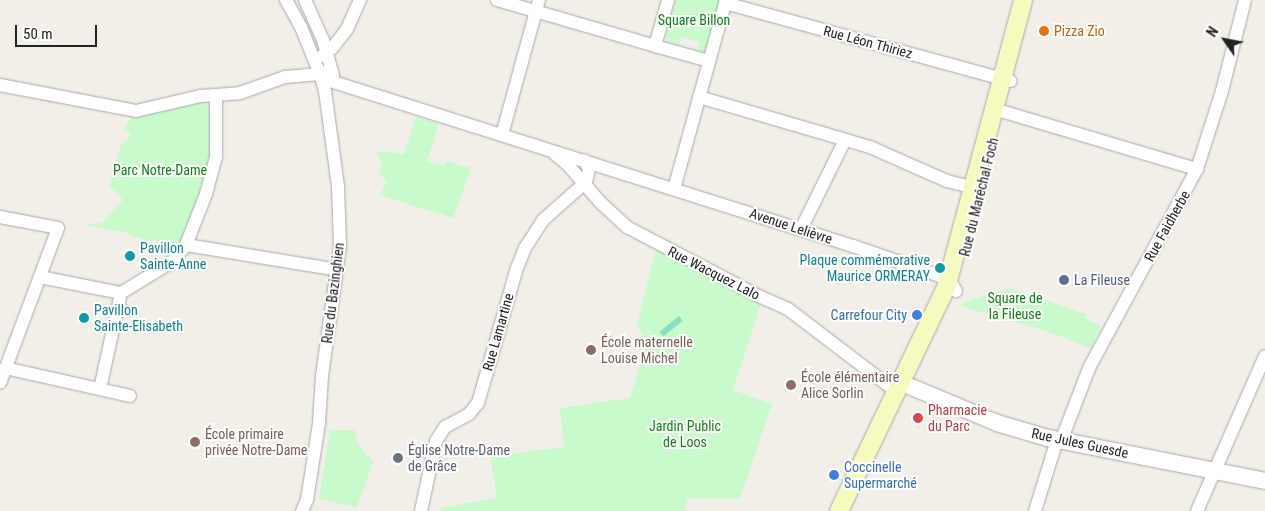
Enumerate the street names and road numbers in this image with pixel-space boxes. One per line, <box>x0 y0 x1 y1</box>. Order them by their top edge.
street label: Rue Léon Thiriez <box>822 22 914 62</box>
street label: Rue du Maréchal Foch <box>956 136 1002 258</box>
street label: Rue Faidherbe <box>1141 188 1193 264</box>
street label: Avenue Lelièvre <box>747 205 835 247</box>
street label: Rue du Bazinghien <box>318 242 348 344</box>
street label: Rue Wacquez Lalo <box>665 243 763 303</box>
street label: Rue Lamartine <box>479 291 517 373</box>
street label: Rue Jules Guesde <box>1030 425 1130 461</box>

